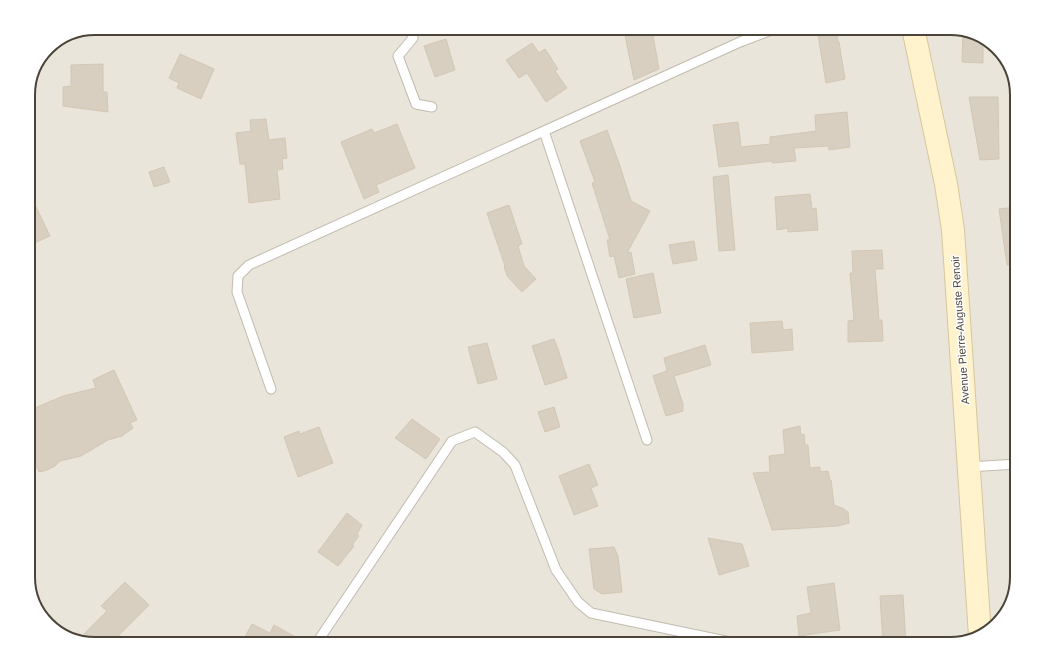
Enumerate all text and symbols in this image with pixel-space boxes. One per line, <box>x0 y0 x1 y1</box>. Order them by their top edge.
street label: Avenue Pierre-Auguste Renoir <box>949 255 971 405</box>

